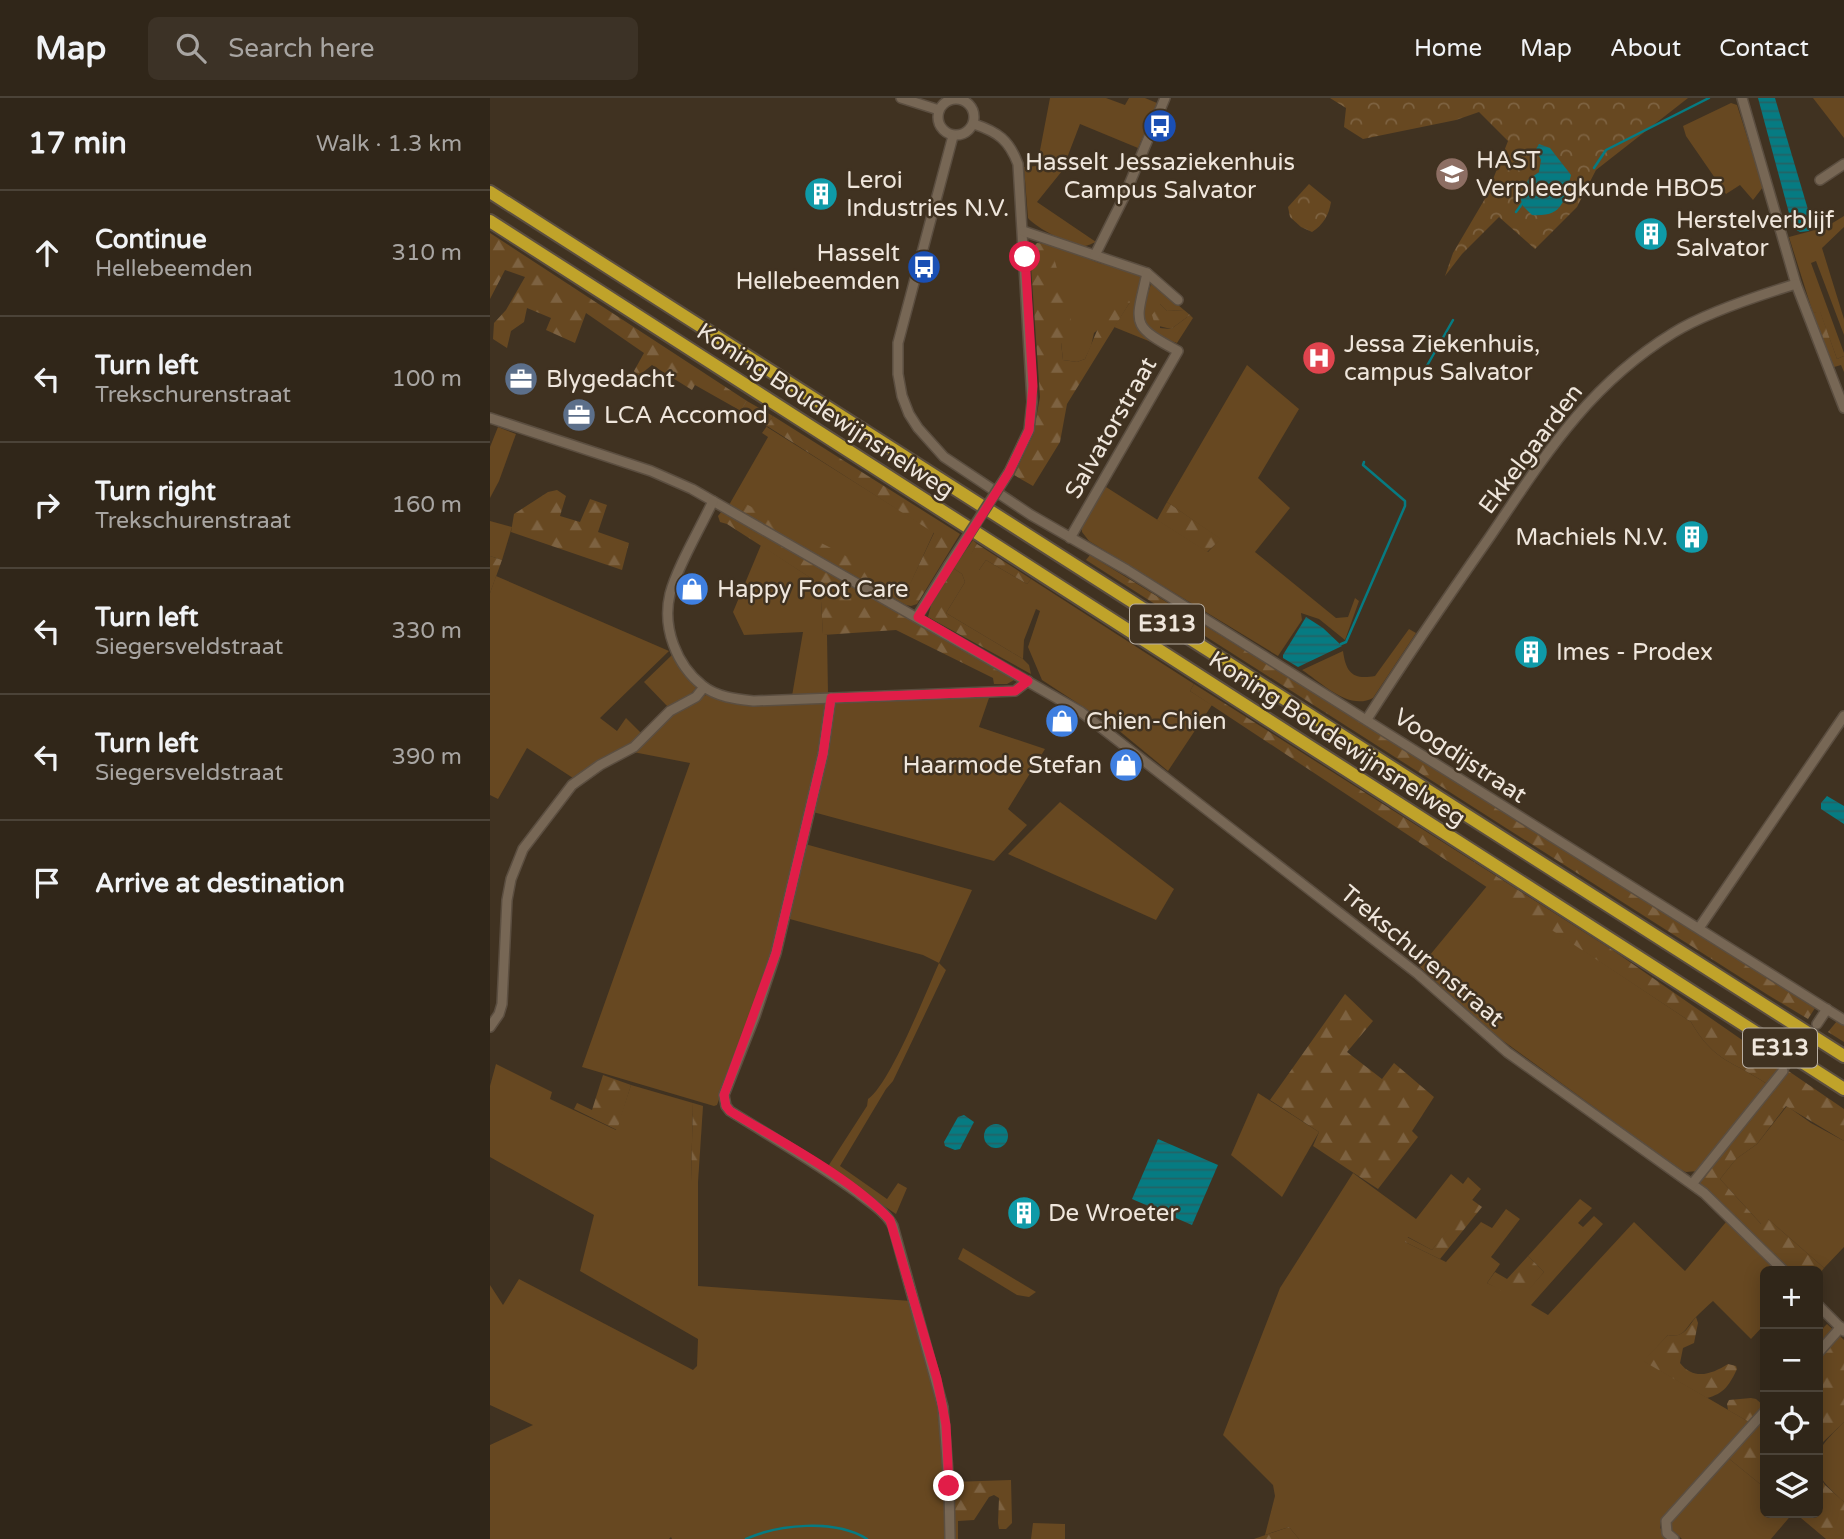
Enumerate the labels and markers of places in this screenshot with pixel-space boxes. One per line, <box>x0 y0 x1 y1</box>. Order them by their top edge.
bus stop icon: Hasselt Jessaziekenhuis Campus Salvator <box>1141 107 1179 145</box>
place label: HAST Verpleegkunde HBO5 <box>1476 146 1724 203</box>
place label: Hasselt Jessaziekenhuis Campus Salvator <box>1025 148 1295 205</box>
school or university icon: HAST Verpleegkunde HBO5 <box>1433 155 1471 193</box>
place label: Leroi Industries N.V. <box>846 166 1009 223</box>
building icon: Leroi Industries N.V. <box>802 175 840 213</box>
place label: Herstelverblijf Salvator <box>1676 206 1835 263</box>
building icon: Herstelverblijf Salvator <box>1632 215 1670 253</box>
place label: Hasselt Hellebeemden <box>735 239 900 296</box>
bus stop icon: Hasselt Hellebeemden <box>905 248 943 286</box>
place label: Jessa Ziekenhuis, campus Salvator <box>1344 330 1540 387</box>
hospital icon: Jessa Ziekenhuis, campus Salvator <box>1300 339 1338 377</box>
office icon: Blygedacht <box>502 360 540 398</box>
place label: Blygedacht <box>546 365 675 394</box>
office icon: LCA Accomod <box>560 396 598 434</box>
place label: LCA Accomod <box>604 401 768 430</box>
building icon: Machiels N.V. <box>1673 518 1711 556</box>
place label: Machiels N.V. <box>1515 523 1668 552</box>
shop icon: Happy Foot Care <box>673 570 711 608</box>
place label: Happy Foot Care <box>717 575 909 604</box>
building icon: Imes - Prodex <box>1512 633 1550 671</box>
place label: Imes - Prodex <box>1556 638 1713 667</box>
shop icon: Chien-Chien <box>1043 702 1081 740</box>
place label: Chien-Chien <box>1086 707 1227 736</box>
shop icon: Haarmode Stefan <box>1107 746 1145 784</box>
place label: Haarmode Stefan <box>902 751 1102 780</box>
building icon: De Wroeter <box>1005 1194 1043 1232</box>
place label: De Wroeter <box>1048 1199 1179 1228</box>

